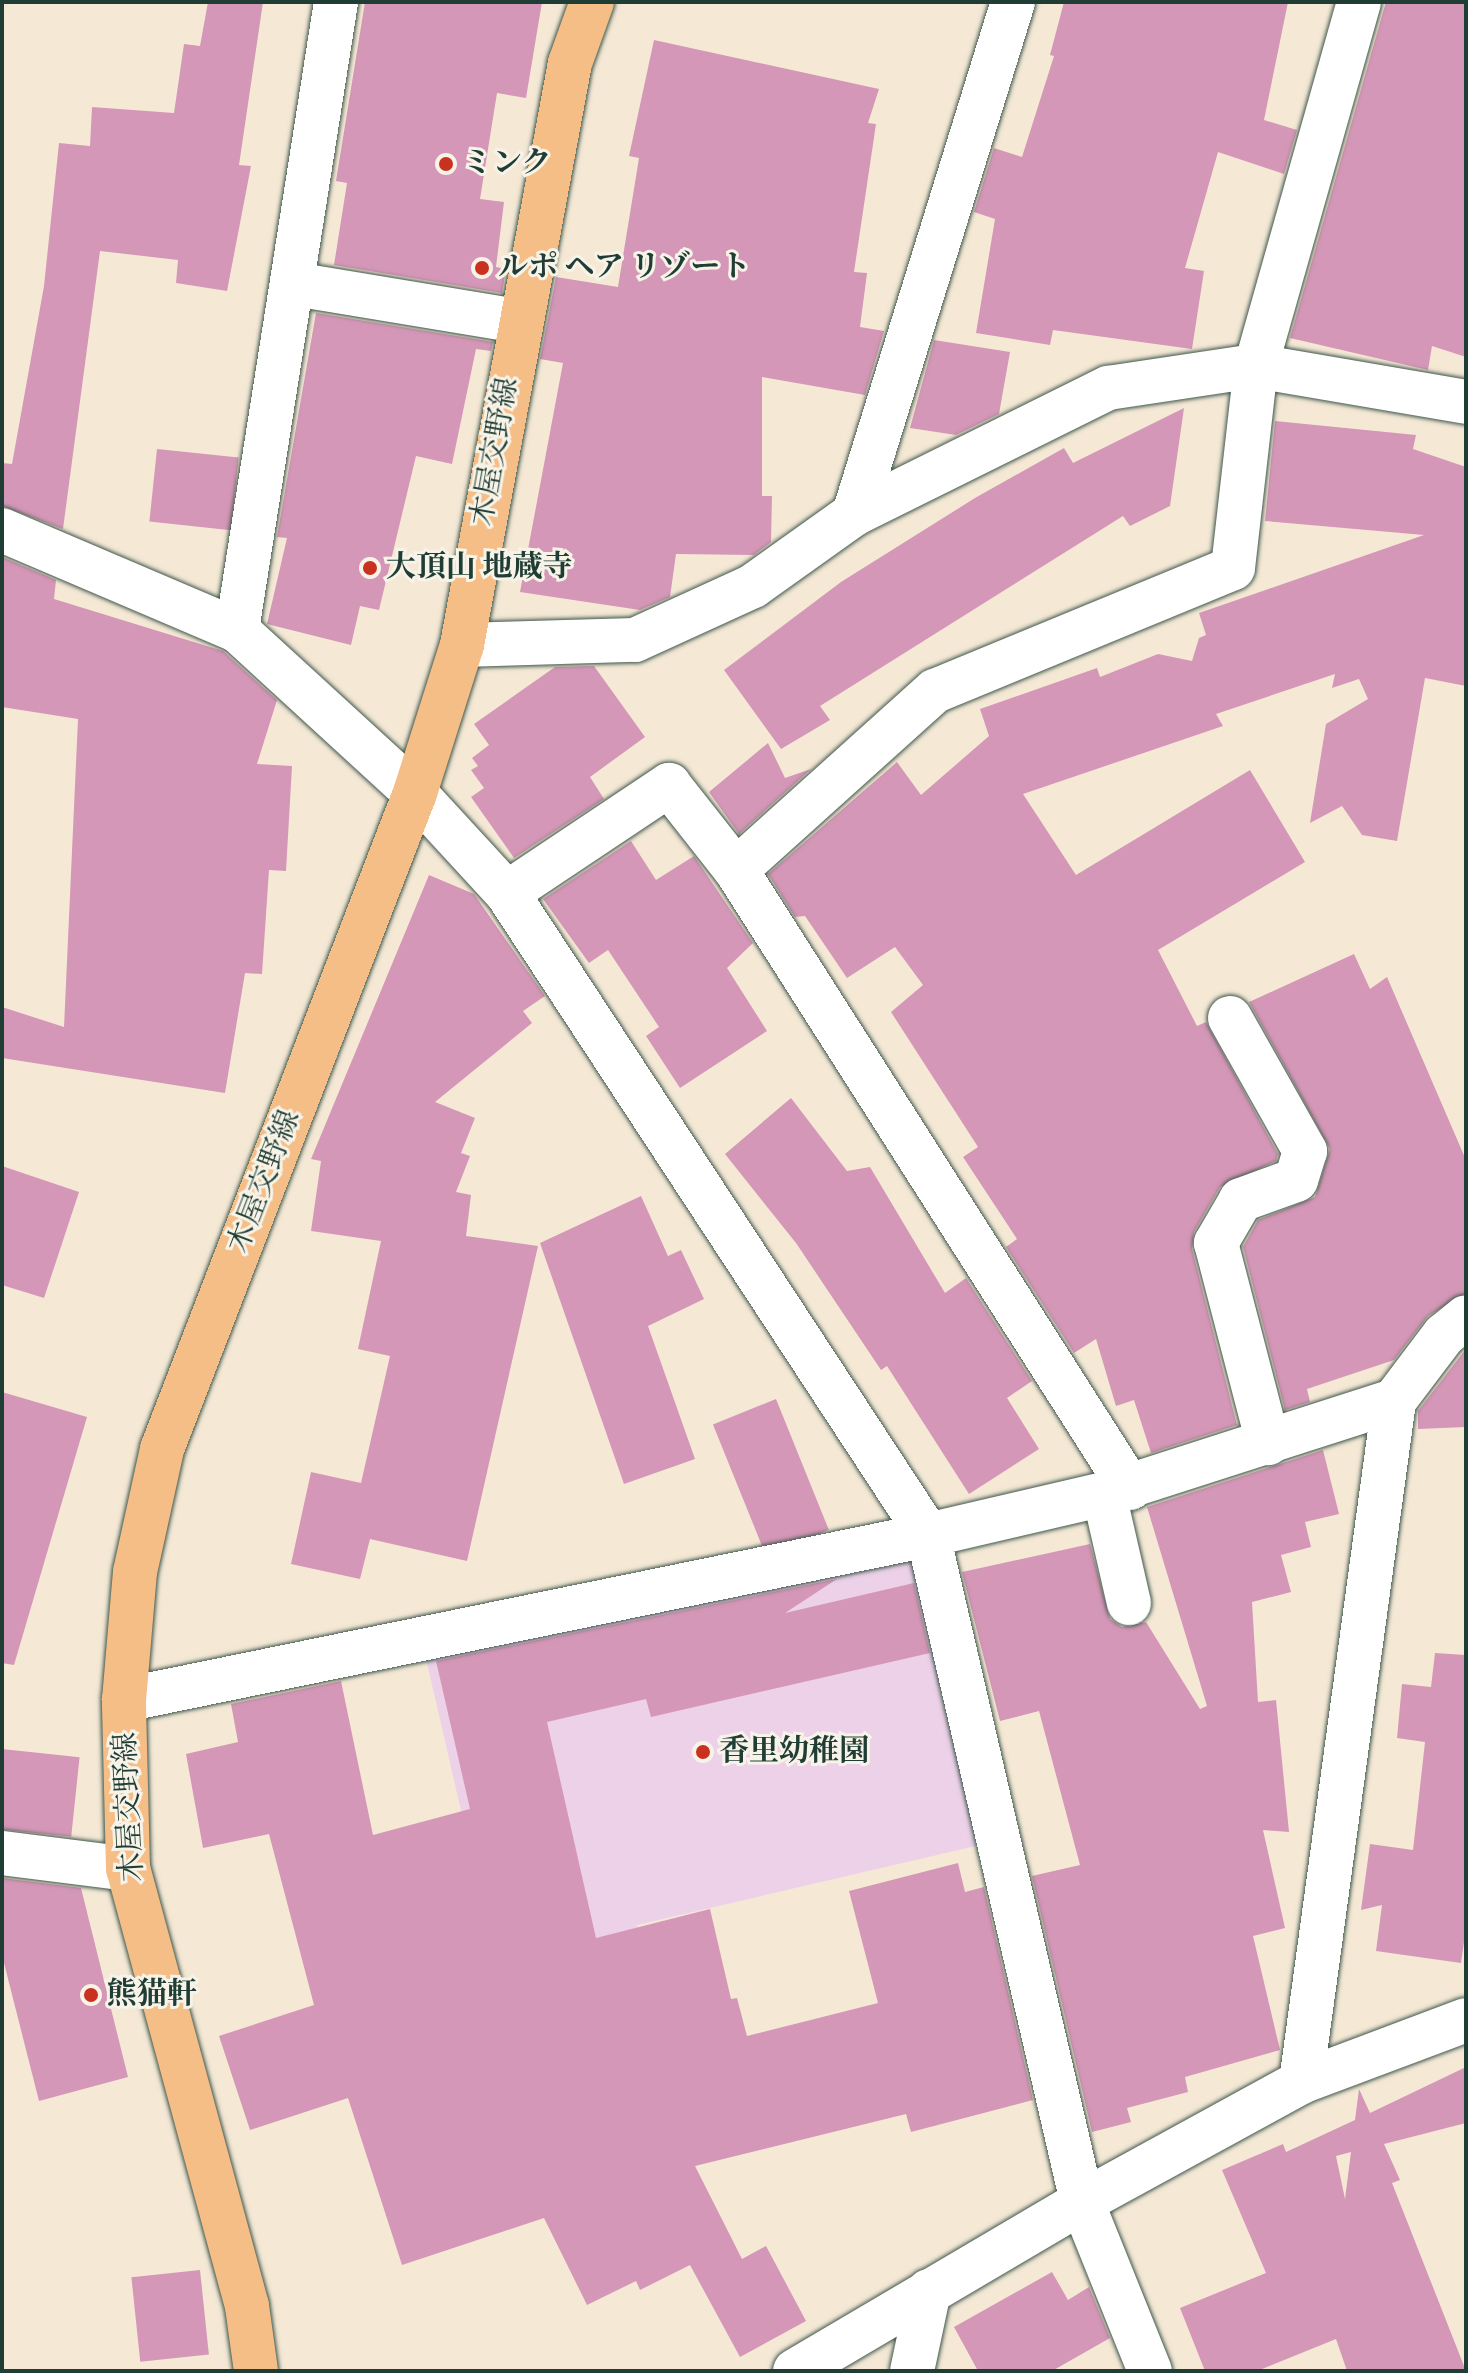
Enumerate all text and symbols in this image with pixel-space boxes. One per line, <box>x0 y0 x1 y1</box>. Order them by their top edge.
place label: ミンク <box>462 146 552 182</box>
marker: ミンク <box>437 155 455 173</box>
place label: ルポ ヘア リゾート <box>498 250 751 286</box>
marker: ルポ ヘア リゾート <box>473 259 491 277</box>
street label: 木屋交野線 <box>465 375 527 529</box>
place label: 大頂山 地蔵寺 <box>386 550 573 586</box>
marker: 大頂山 地蔵寺 <box>361 559 379 577</box>
street label: 木屋交野線 <box>221 1106 309 1258</box>
street label: 木屋交野線 <box>108 1731 152 1883</box>
place label: 香里幼稚園 <box>719 1734 869 1770</box>
marker: 香里幼稚園 <box>694 1743 712 1761</box>
place label: 熊猫軒 <box>107 1977 197 2013</box>
marker: 熊猫軒 <box>82 1986 100 2004</box>

